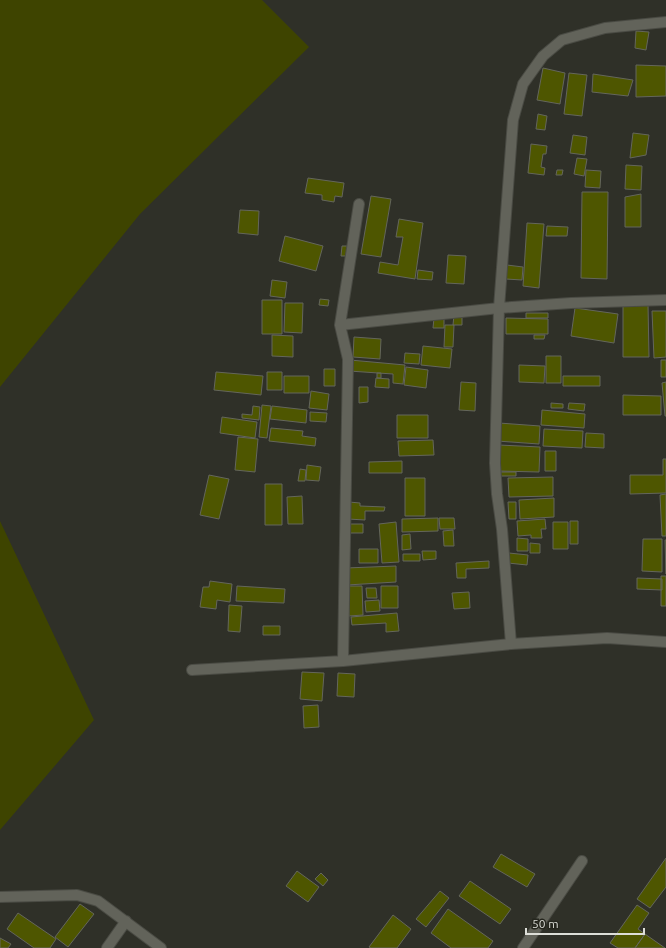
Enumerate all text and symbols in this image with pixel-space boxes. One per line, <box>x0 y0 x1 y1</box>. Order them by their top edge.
scale bar <box>526 910 644 936</box>
text: 50 m <box>532 917 559 930</box>

